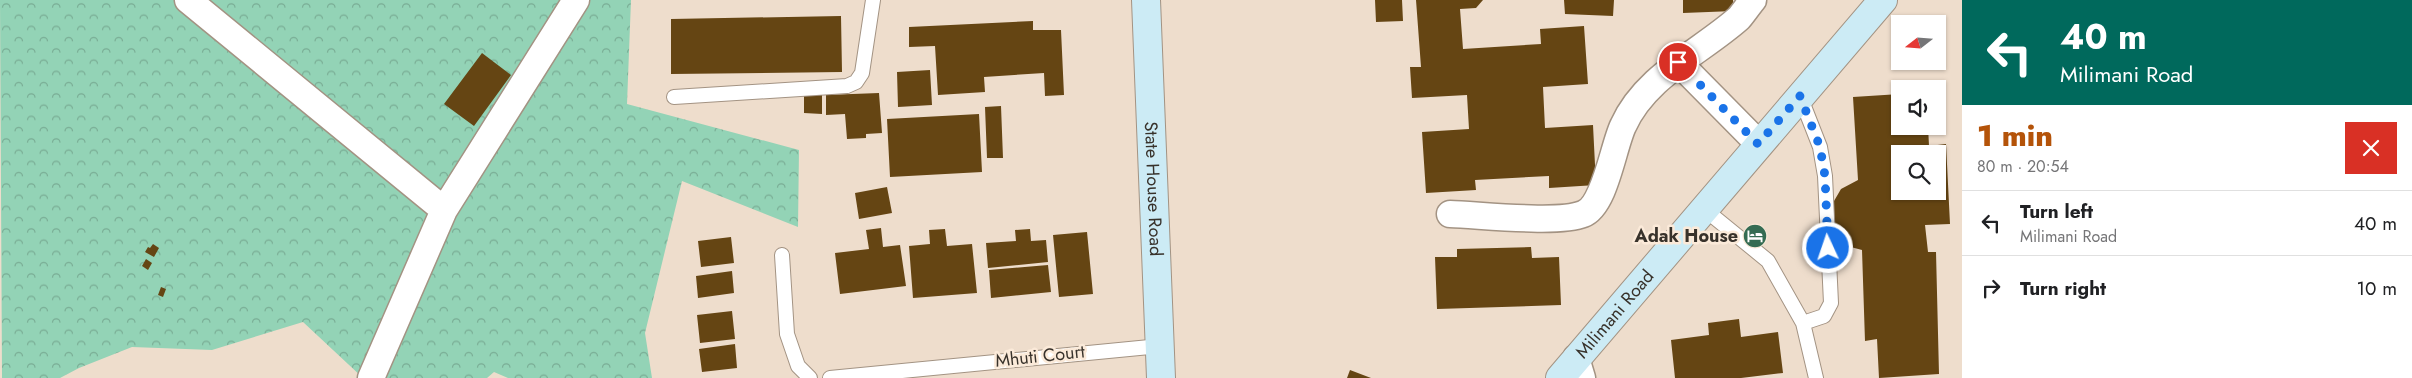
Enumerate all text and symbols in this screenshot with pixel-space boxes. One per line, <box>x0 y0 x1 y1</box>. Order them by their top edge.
text: 40 m <box>2060 12 2147 62</box>
north arrow <box>1891 15 1946 70</box>
map controls <box>1891 15 1946 200</box>
icon: left <box>1977 20 2042 85</box>
pin <box>1657 41 1699 83</box>
icon: arrive <box>1664 48 1692 76</box>
text: Milimani Road <box>2060 58 2193 90</box>
button: sound <box>1891 80 1946 135</box>
text: 1 min <box>1977 114 2053 157</box>
street label: State House Road <box>1138 121 1169 257</box>
button: close <box>2345 122 2397 174</box>
button: search <box>1891 145 1946 200</box>
text: 80 m · 20:54 <box>1977 155 2069 178</box>
text: Turn left <box>2020 198 2093 225</box>
icon: left <box>1977 209 2005 237</box>
text: 40 m <box>2354 210 2397 237</box>
position arrow <box>1801 221 1853 273</box>
place label: Adak House <box>1634 223 1738 249</box>
hotel icon: Adak House <box>1742 223 1768 249</box>
text: Milimani Road <box>2020 225 2117 248</box>
street label: Milimani Road <box>1569 264 1660 364</box>
icon: right <box>1977 274 2005 302</box>
text: Turn right <box>2020 275 2106 302</box>
text: 10 m <box>2357 275 2397 302</box>
street label: Mhuti Court <box>994 338 1087 374</box>

